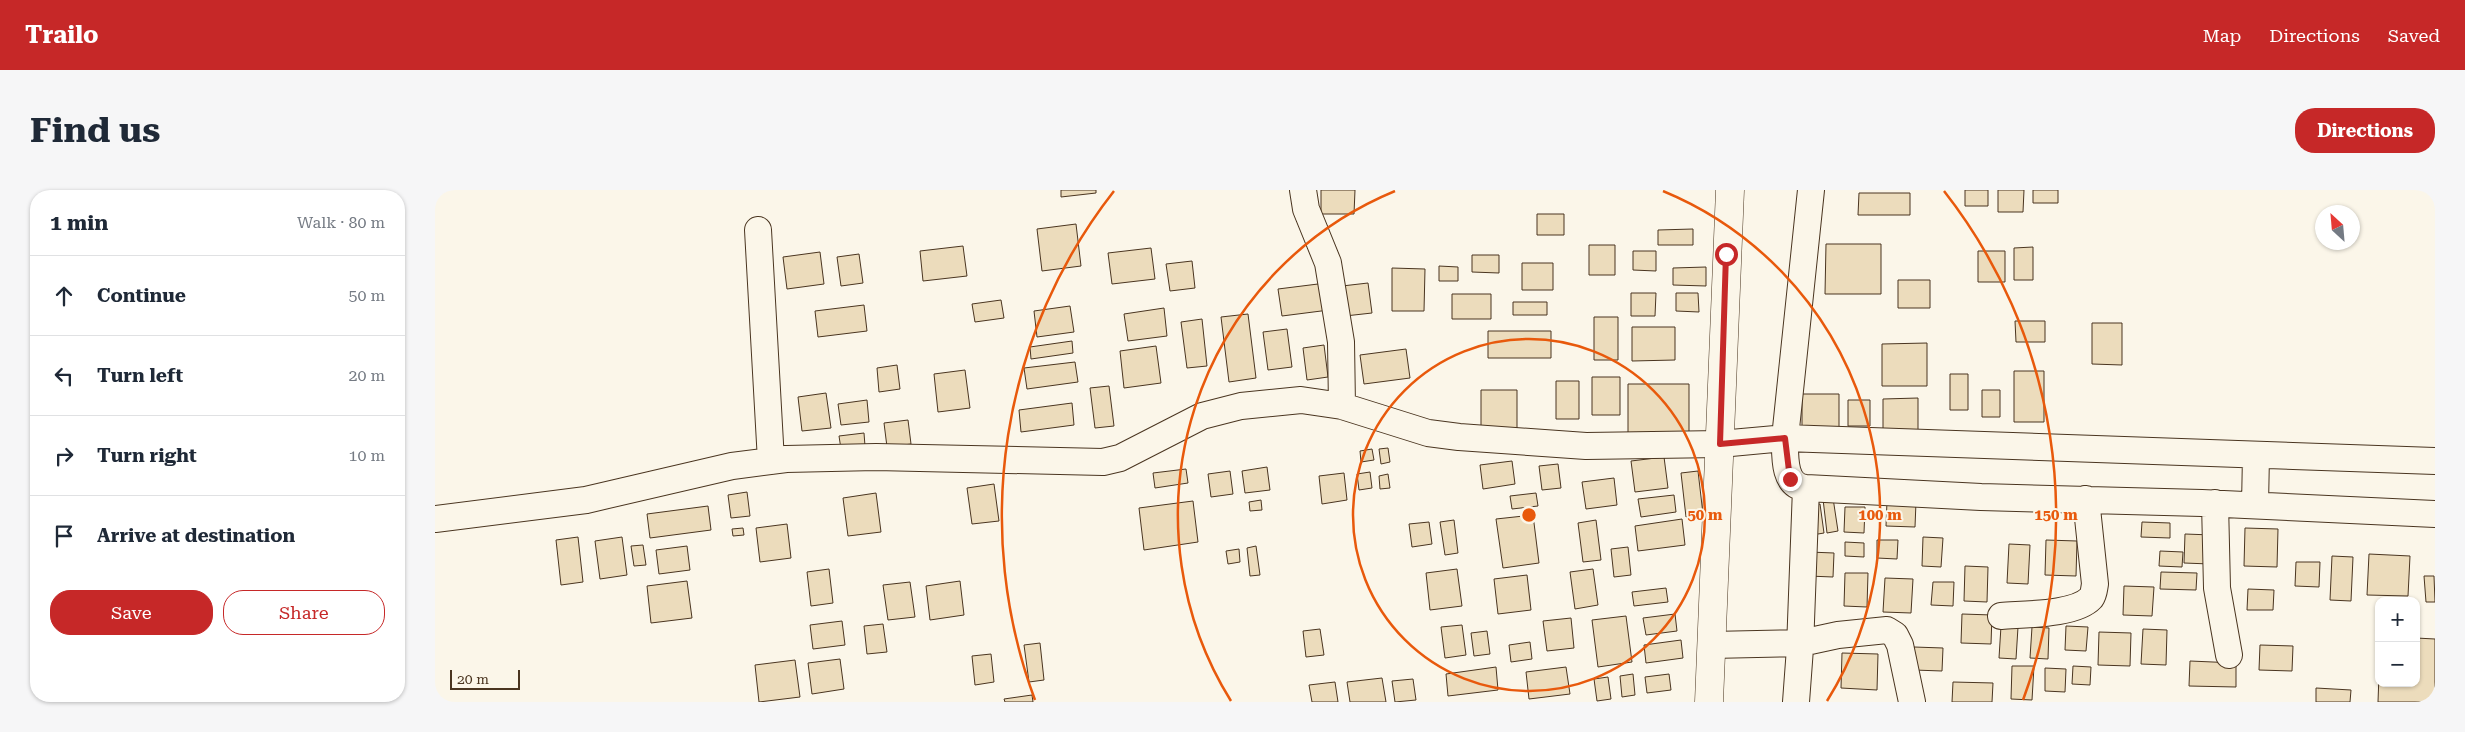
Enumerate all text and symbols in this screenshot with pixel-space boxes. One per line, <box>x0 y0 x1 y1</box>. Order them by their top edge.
text: Trailo <box>25 21 99 49</box>
text: Map <box>2203 25 2241 46</box>
text: Directions <box>2269 25 2360 46</box>
text: Saved <box>2388 25 2440 46</box>
button: Directions <box>2295 108 2435 153</box>
text: Find us <box>30 110 160 151</box>
north arrow <box>2315 205 2360 250</box>
text: 1 min <box>50 211 108 235</box>
text: Walk · 80 m <box>297 213 385 232</box>
route start <box>1715 243 1738 266</box>
icon: ahead <box>50 282 78 310</box>
text: Continue <box>97 284 186 307</box>
text: 50 m <box>348 286 385 305</box>
icon: left <box>50 362 78 390</box>
text: Turn left <box>97 364 183 387</box>
text: 20 m <box>348 366 385 385</box>
icon: right <box>50 442 78 470</box>
text: Turn right <box>97 444 197 467</box>
text: 10 m <box>348 446 385 465</box>
route end <box>1779 468 1802 491</box>
centre of rings <box>1520 506 1538 524</box>
text: 50 m <box>1687 506 1723 524</box>
text: 100 m <box>1858 506 1902 524</box>
text: 150 m <box>2034 506 2078 524</box>
icon: arrive <box>50 522 78 550</box>
text: Arrive at destination <box>97 524 295 547</box>
button: Save <box>50 590 213 635</box>
button: Share <box>223 590 385 635</box>
map controls <box>2375 597 2420 687</box>
button: + <box>2375 597 2420 642</box>
button: − <box>2375 642 2420 687</box>
scale bar <box>450 667 520 690</box>
text: 20 m <box>457 671 489 687</box>

